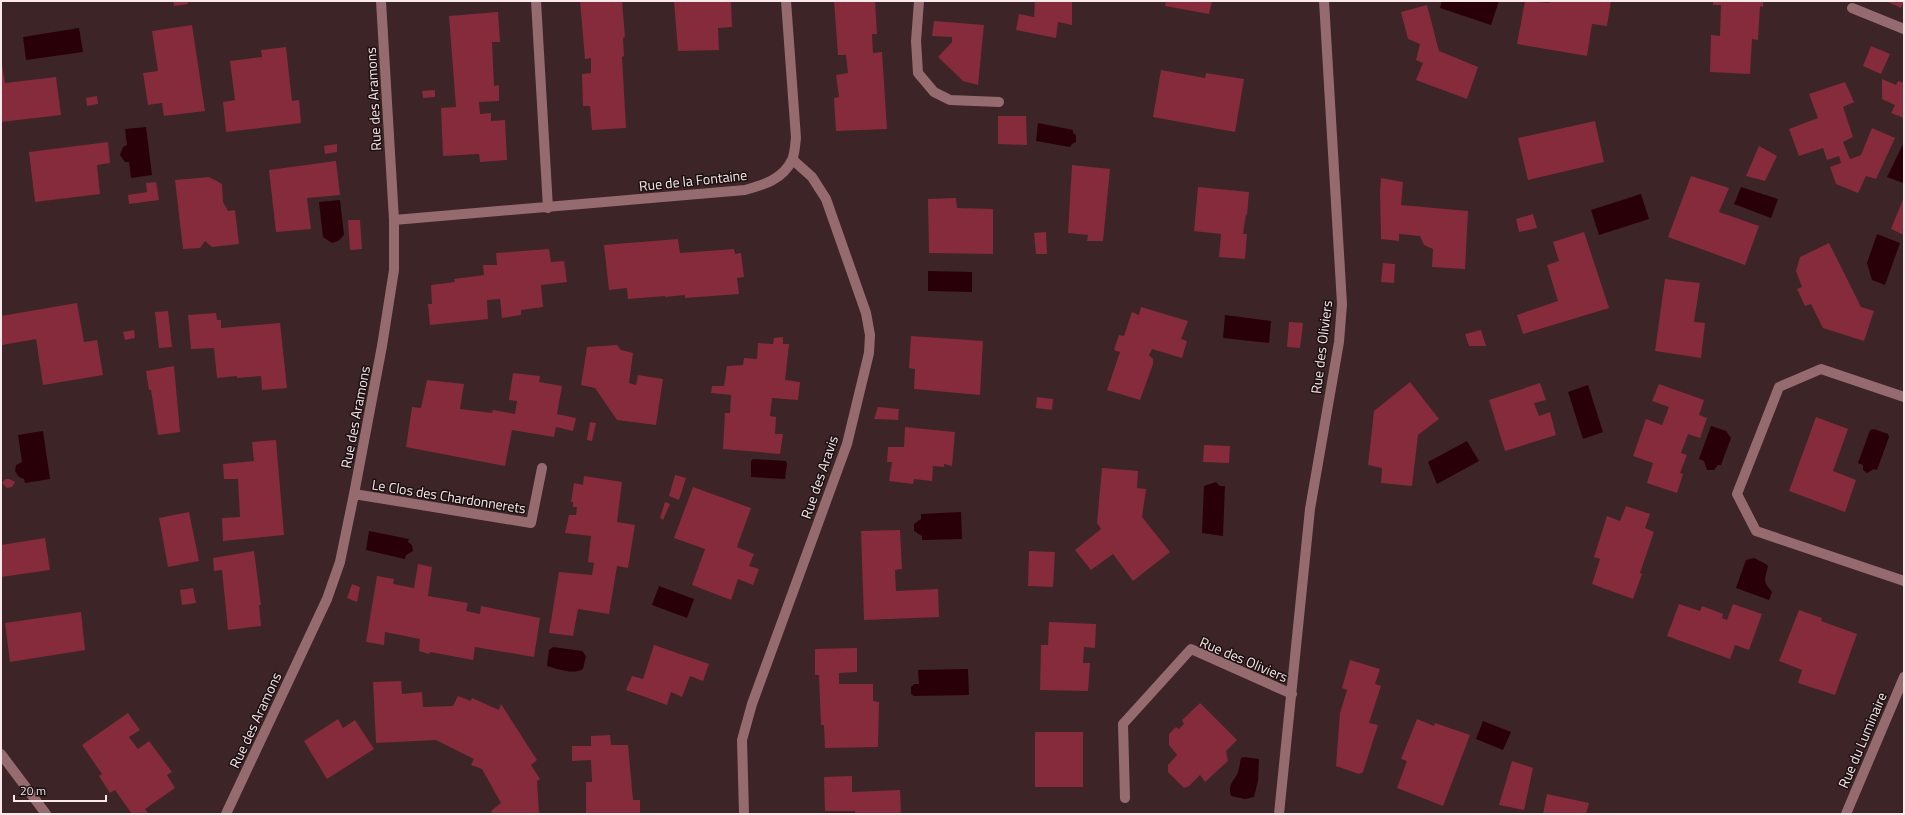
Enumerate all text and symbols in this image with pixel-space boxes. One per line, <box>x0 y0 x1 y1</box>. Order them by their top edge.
street label: Rue des Aramons <box>360 47 386 151</box>
street label: Rue de la Fontaine <box>638 164 748 196</box>
street label: Rue des Oliviers <box>1305 299 1337 395</box>
street label: Rue des Aramons <box>335 364 375 470</box>
street label: Rue des Aravis <box>795 433 843 521</box>
street label: Le Clos des Chardonnerets <box>371 473 527 519</box>
street label: Rue des Oliviers <box>1197 631 1291 687</box>
street label: Rue des Aramons <box>224 669 286 771</box>
street label: Rue du Luminaire <box>1832 689 1892 791</box>
scale bar <box>14 777 106 803</box>
text: 20 m <box>20 781 46 800</box>

